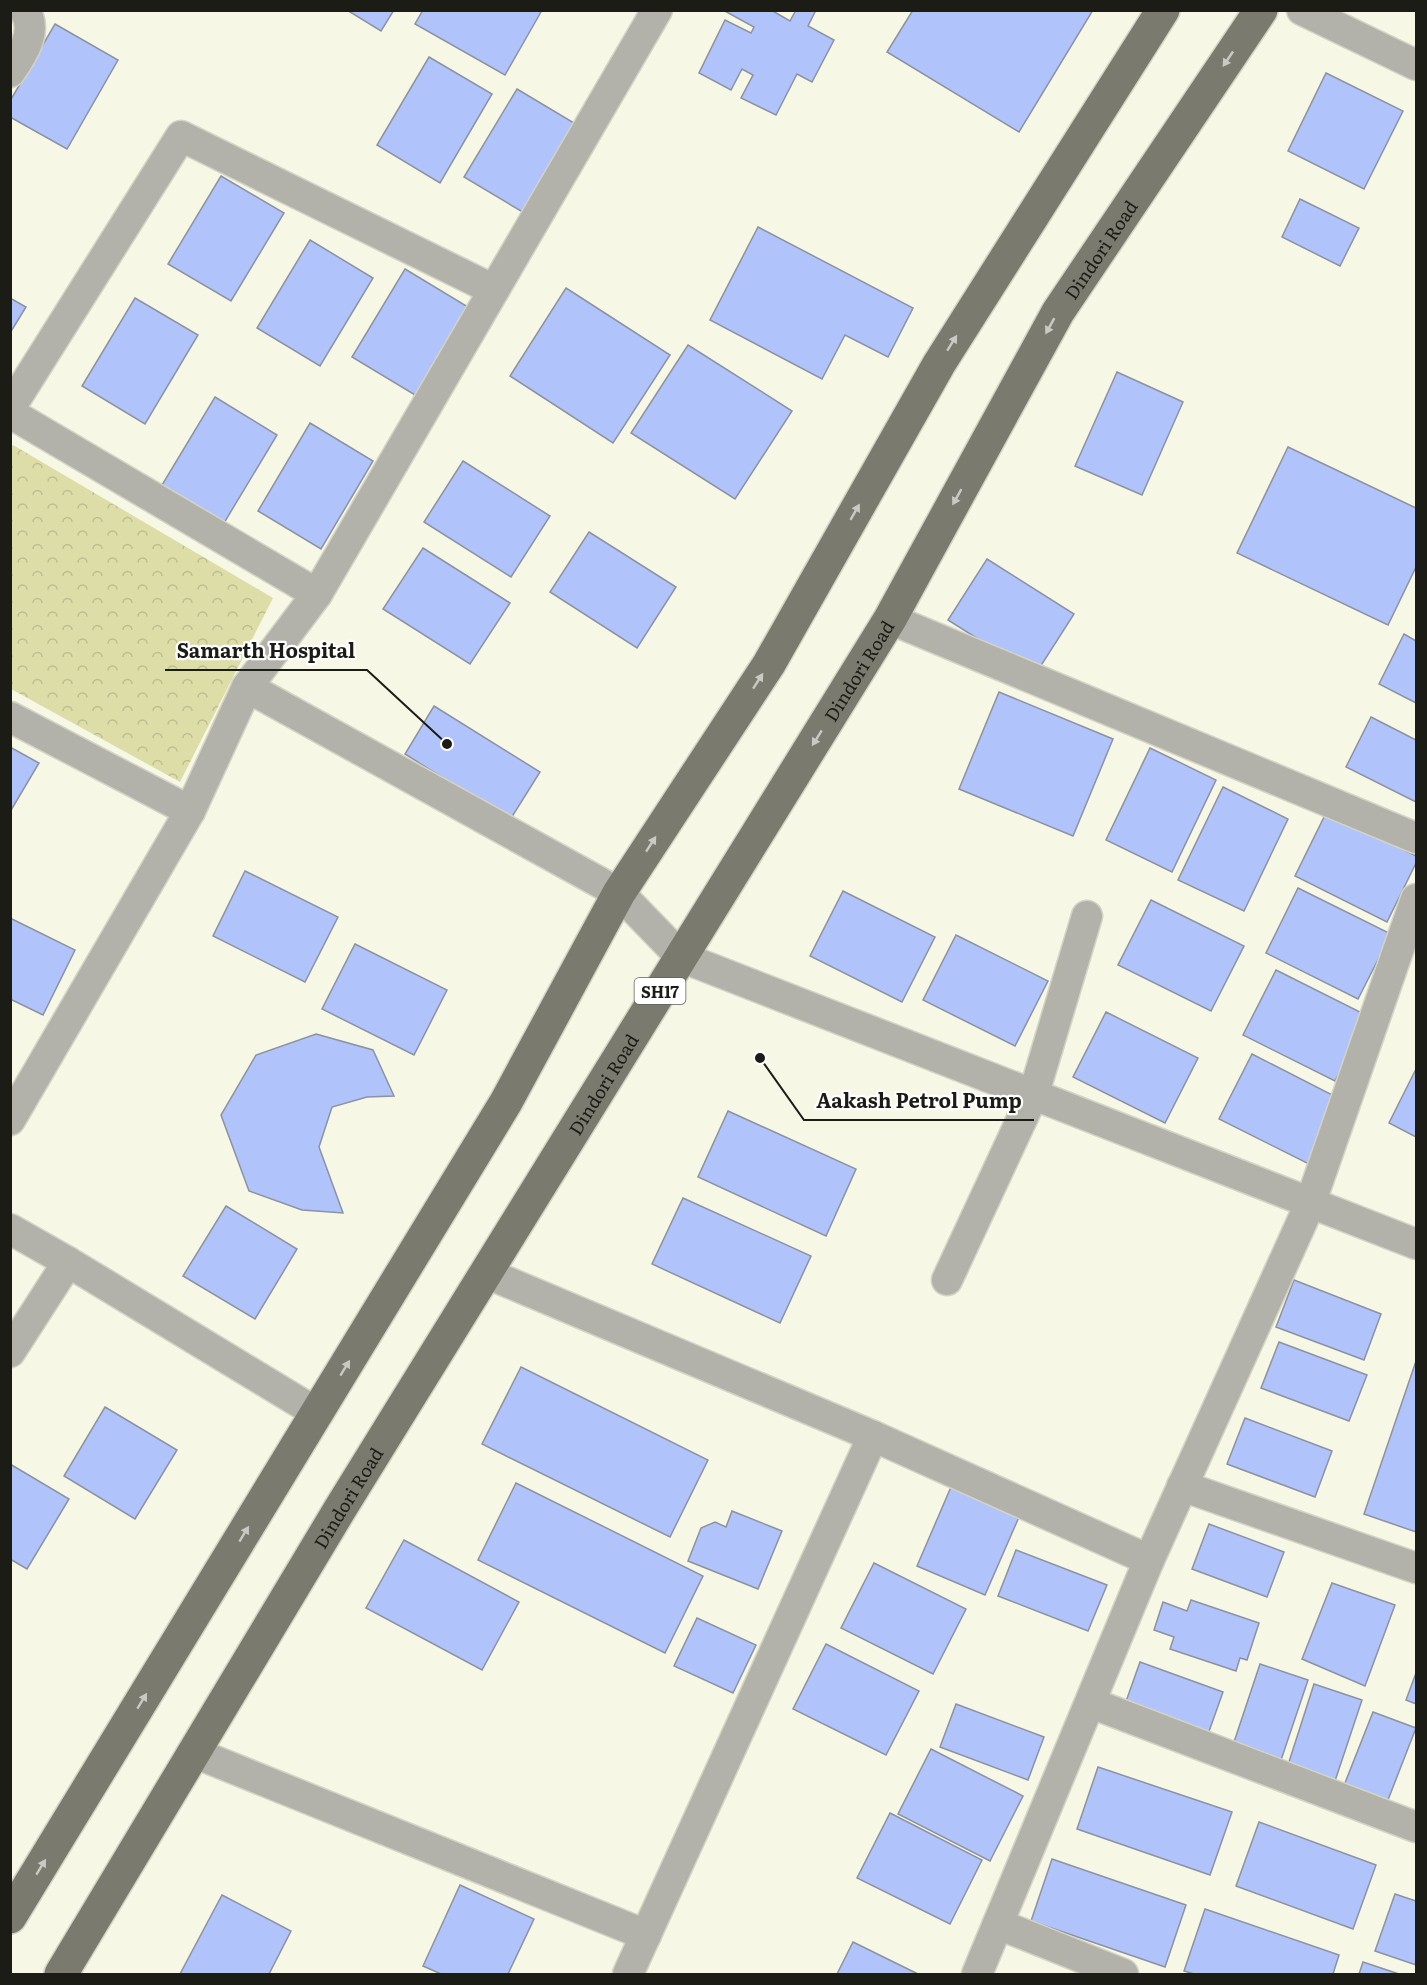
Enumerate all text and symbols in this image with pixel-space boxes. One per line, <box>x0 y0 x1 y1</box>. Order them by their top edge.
one-way arrow <box>1223 51 1234 67</box>
street label: Dindori Road <box>1057 194 1143 304</box>
one-way arrow <box>1045 318 1056 334</box>
one-way arrow <box>947 335 958 351</box>
one-way arrow <box>952 489 962 506</box>
one-way arrow <box>850 503 860 520</box>
street label: Dindori Road <box>817 615 900 726</box>
callout: Samarth Hospital <box>165 632 367 670</box>
text: Samarth Hospital <box>177 634 355 664</box>
one-way arrow <box>752 673 763 689</box>
one-way arrow <box>811 730 822 746</box>
one-way arrow <box>645 836 656 852</box>
road number: SH17 <box>634 978 686 1004</box>
street label: Dindori Road <box>561 1028 644 1140</box>
callout: Aakash Petrol Pump <box>804 1082 1034 1120</box>
text: Aakash Petrol Pump <box>816 1084 1022 1114</box>
one-way arrow <box>340 1359 350 1376</box>
street label: Dindori Road <box>306 1441 389 1553</box>
one-way arrow <box>238 1526 249 1542</box>
one-way arrow <box>137 1693 148 1709</box>
one-way arrow <box>35 1859 46 1875</box>

